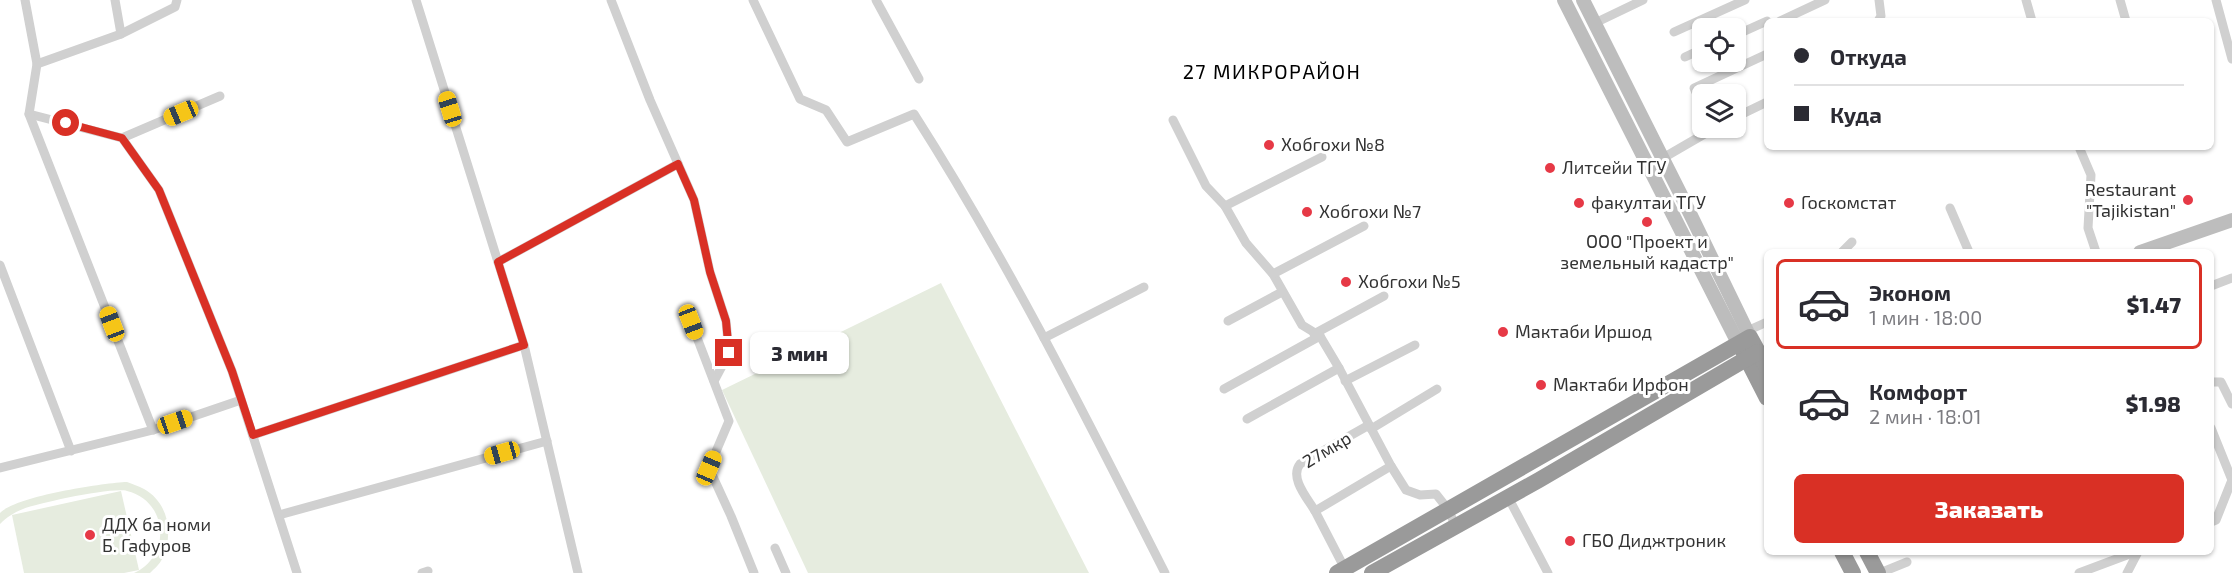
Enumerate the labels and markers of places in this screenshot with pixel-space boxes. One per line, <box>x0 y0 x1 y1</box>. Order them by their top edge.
place label: Хобгохи №8 <box>1281 133 1385 155</box>
marker: Хобгохи №8 <box>1262 138 1276 152</box>
place label: Литсейи ТГУ <box>1562 156 1666 178</box>
marker: Литсейи ТГУ <box>1543 161 1557 175</box>
place label: Restaurant "Tajikistan" <box>2085 178 2176 221</box>
place label: факултаи ТГУ <box>1591 191 1706 213</box>
place label: Госкомстат <box>1801 191 1897 213</box>
marker: Restaurant "Tajikistan" <box>2181 193 2195 207</box>
marker: факултаи ТГУ <box>1572 196 1586 210</box>
marker: Госкомстат <box>1782 196 1796 210</box>
place label: Хобгохи №7 <box>1319 200 1421 222</box>
marker: Хобгохи №7 <box>1300 205 1314 219</box>
marker: ООО "Проект и земельный кадастр" <box>1640 215 1654 229</box>
place label: ООО "Проект и земельный кадастр" <box>1560 230 1734 273</box>
place label: Хобгохи №5 <box>1358 270 1461 292</box>
marker: Хобгохи №5 <box>1339 275 1353 289</box>
place label: Мактаби Иршод <box>1515 320 1652 342</box>
marker: Мактаби Иршод <box>1496 325 1510 339</box>
place label: Мактаби Ирфон <box>1553 373 1689 395</box>
marker: Мактаби Ирфон <box>1534 378 1548 392</box>
place label: ДДХ ба номи Б. Гафуров <box>102 513 211 556</box>
marker: ДДХ ба номи Б. Гафуров <box>83 528 97 542</box>
place label: ГБО Диджтроник <box>1582 529 1727 551</box>
marker: ГБО Диджтроник <box>1563 534 1577 548</box>

